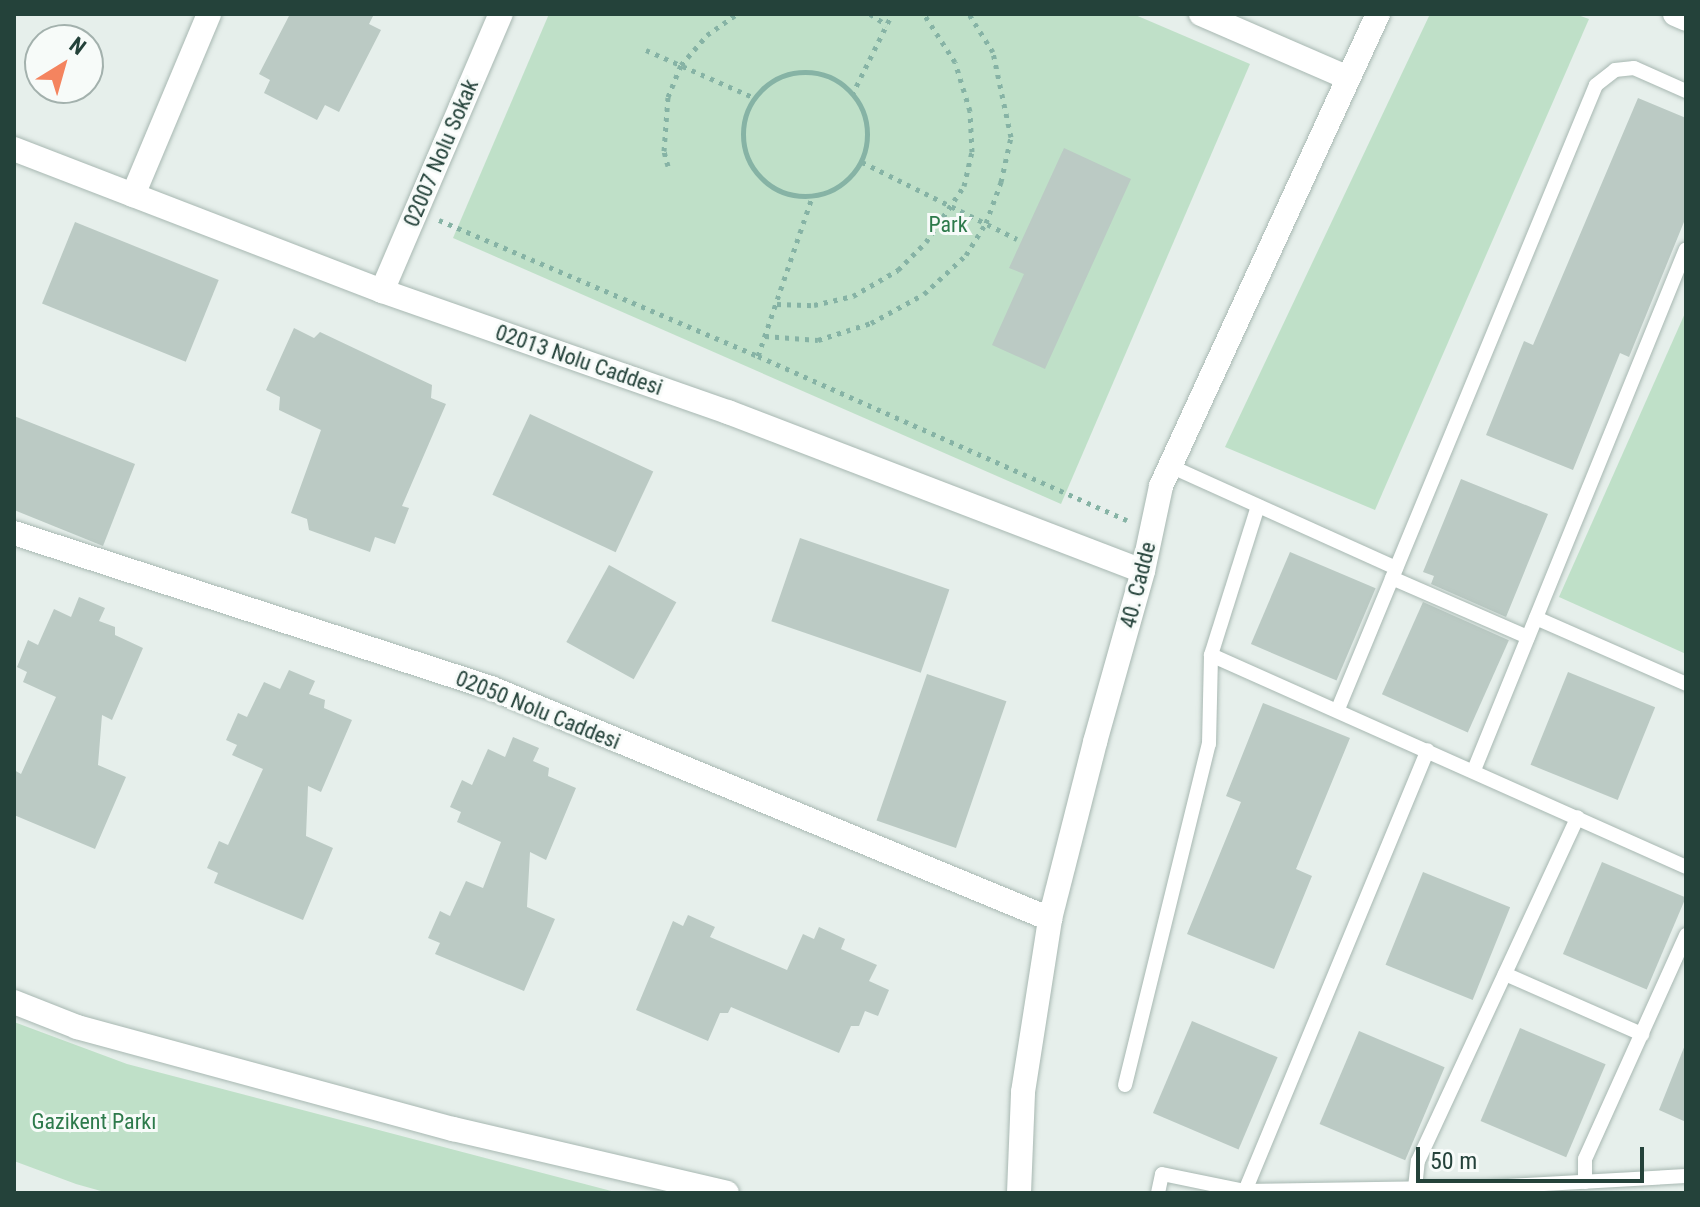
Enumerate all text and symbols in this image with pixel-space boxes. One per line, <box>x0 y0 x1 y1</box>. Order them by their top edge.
north arrow <box>24 24 104 104</box>
text: N <box>65 32 90 60</box>
street label: 02007 Nolu Sokak <box>398 75 484 231</box>
park label: Park <box>928 212 968 238</box>
street label: 02013 Nolu Caddesi <box>492 319 666 401</box>
street label: 40. Cadde <box>1115 539 1161 631</box>
street label: 02050 Nolu Caddesi <box>452 665 624 755</box>
park label: Gazikent Parkı <box>32 1109 156 1135</box>
scale bar <box>1420 1131 1648 1181</box>
text: 50 m <box>1430 1147 1477 1175</box>

